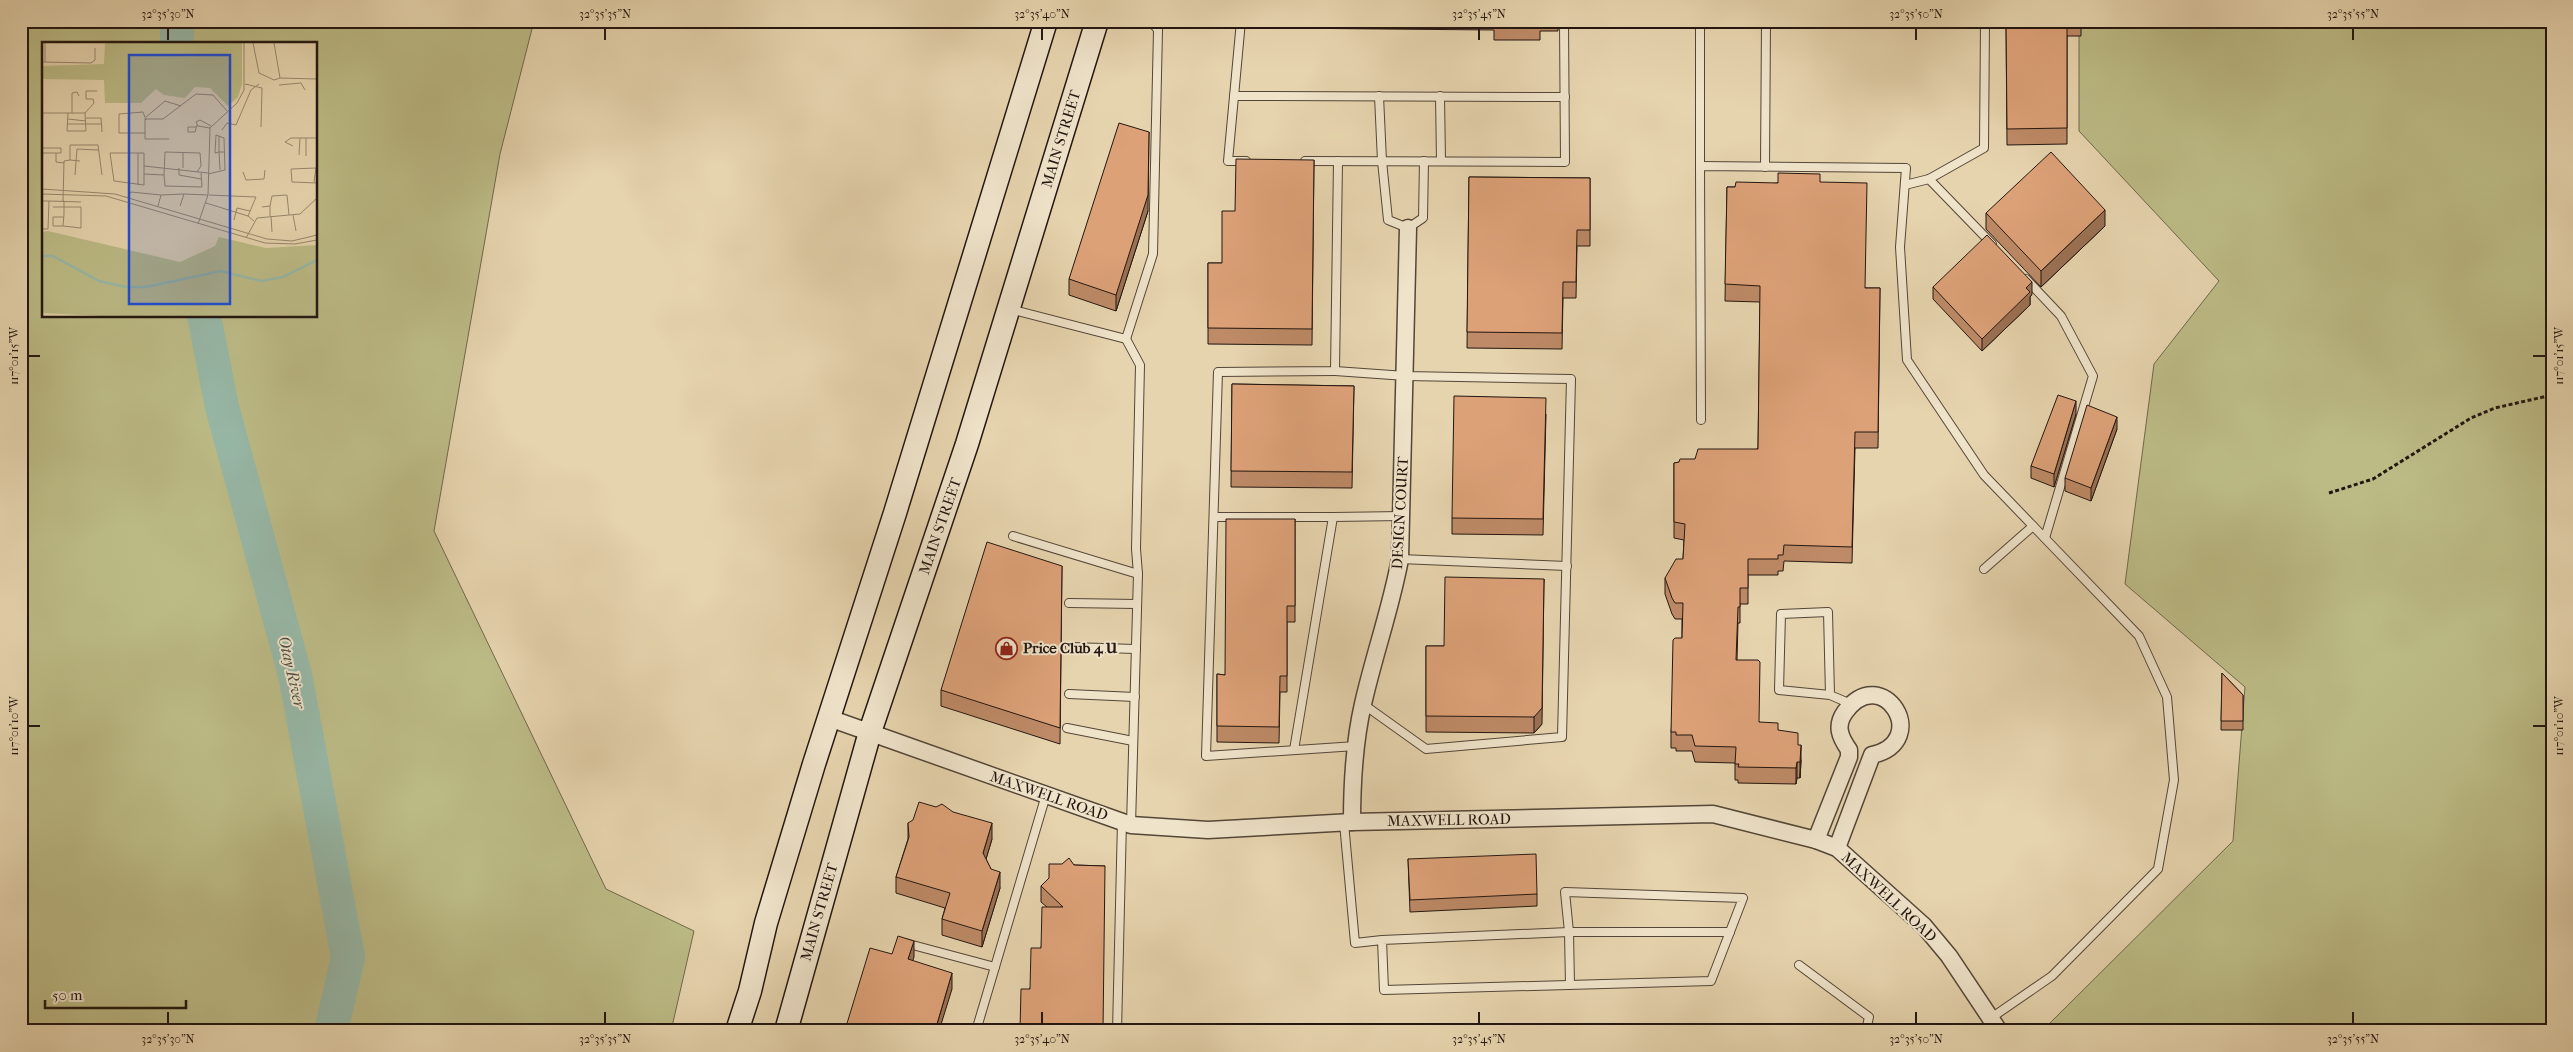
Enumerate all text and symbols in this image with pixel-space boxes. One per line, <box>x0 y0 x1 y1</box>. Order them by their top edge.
text: 32°35'30"N <box>141 7 195 21</box>
text: 32°35'35"N <box>579 7 631 21</box>
text: 32°35'40"N <box>1014 7 1070 21</box>
text: 32°35'45"N <box>1452 7 1506 21</box>
text: 32°35'50"N <box>1889 7 1943 21</box>
text: 32°35'55"N <box>2327 7 2379 21</box>
inset map <box>42 42 318 318</box>
street label: MAIN STREET <box>1038 87 1085 190</box>
text: 117°01'15"W <box>7 326 21 385</box>
text: 117°01'15"W <box>2552 326 2566 385</box>
street label: DESIGN COURT <box>1388 455 1412 570</box>
street label: MAIN STREET <box>915 474 965 577</box>
water label: Otay River <box>274 634 310 712</box>
shop icon: Price Club 4 U <box>995 636 1019 660</box>
place label: Price Club 4 U <box>1023 639 1118 657</box>
text: 117°01'10"W <box>7 695 21 756</box>
text: 117°01'10"W <box>2552 695 2566 756</box>
street label: MAXWELL ROAD <box>988 767 1110 825</box>
street label: MAXWELL ROAD <box>1387 810 1511 830</box>
street label: MAXWELL ROAD <box>1838 848 1940 946</box>
street label: MAIN STREET <box>796 860 842 963</box>
scale bar <box>45 977 186 1009</box>
text: 50 m <box>52 986 83 1004</box>
text: 32°35'30"N <box>141 1032 195 1046</box>
text: 32°35'35"N <box>579 1032 631 1046</box>
text: 32°35'40"N <box>1014 1032 1070 1046</box>
text: 32°35'45"N <box>1452 1032 1506 1046</box>
text: 32°35'50"N <box>1889 1032 1943 1046</box>
text: 32°35'55"N <box>2327 1032 2379 1046</box>

